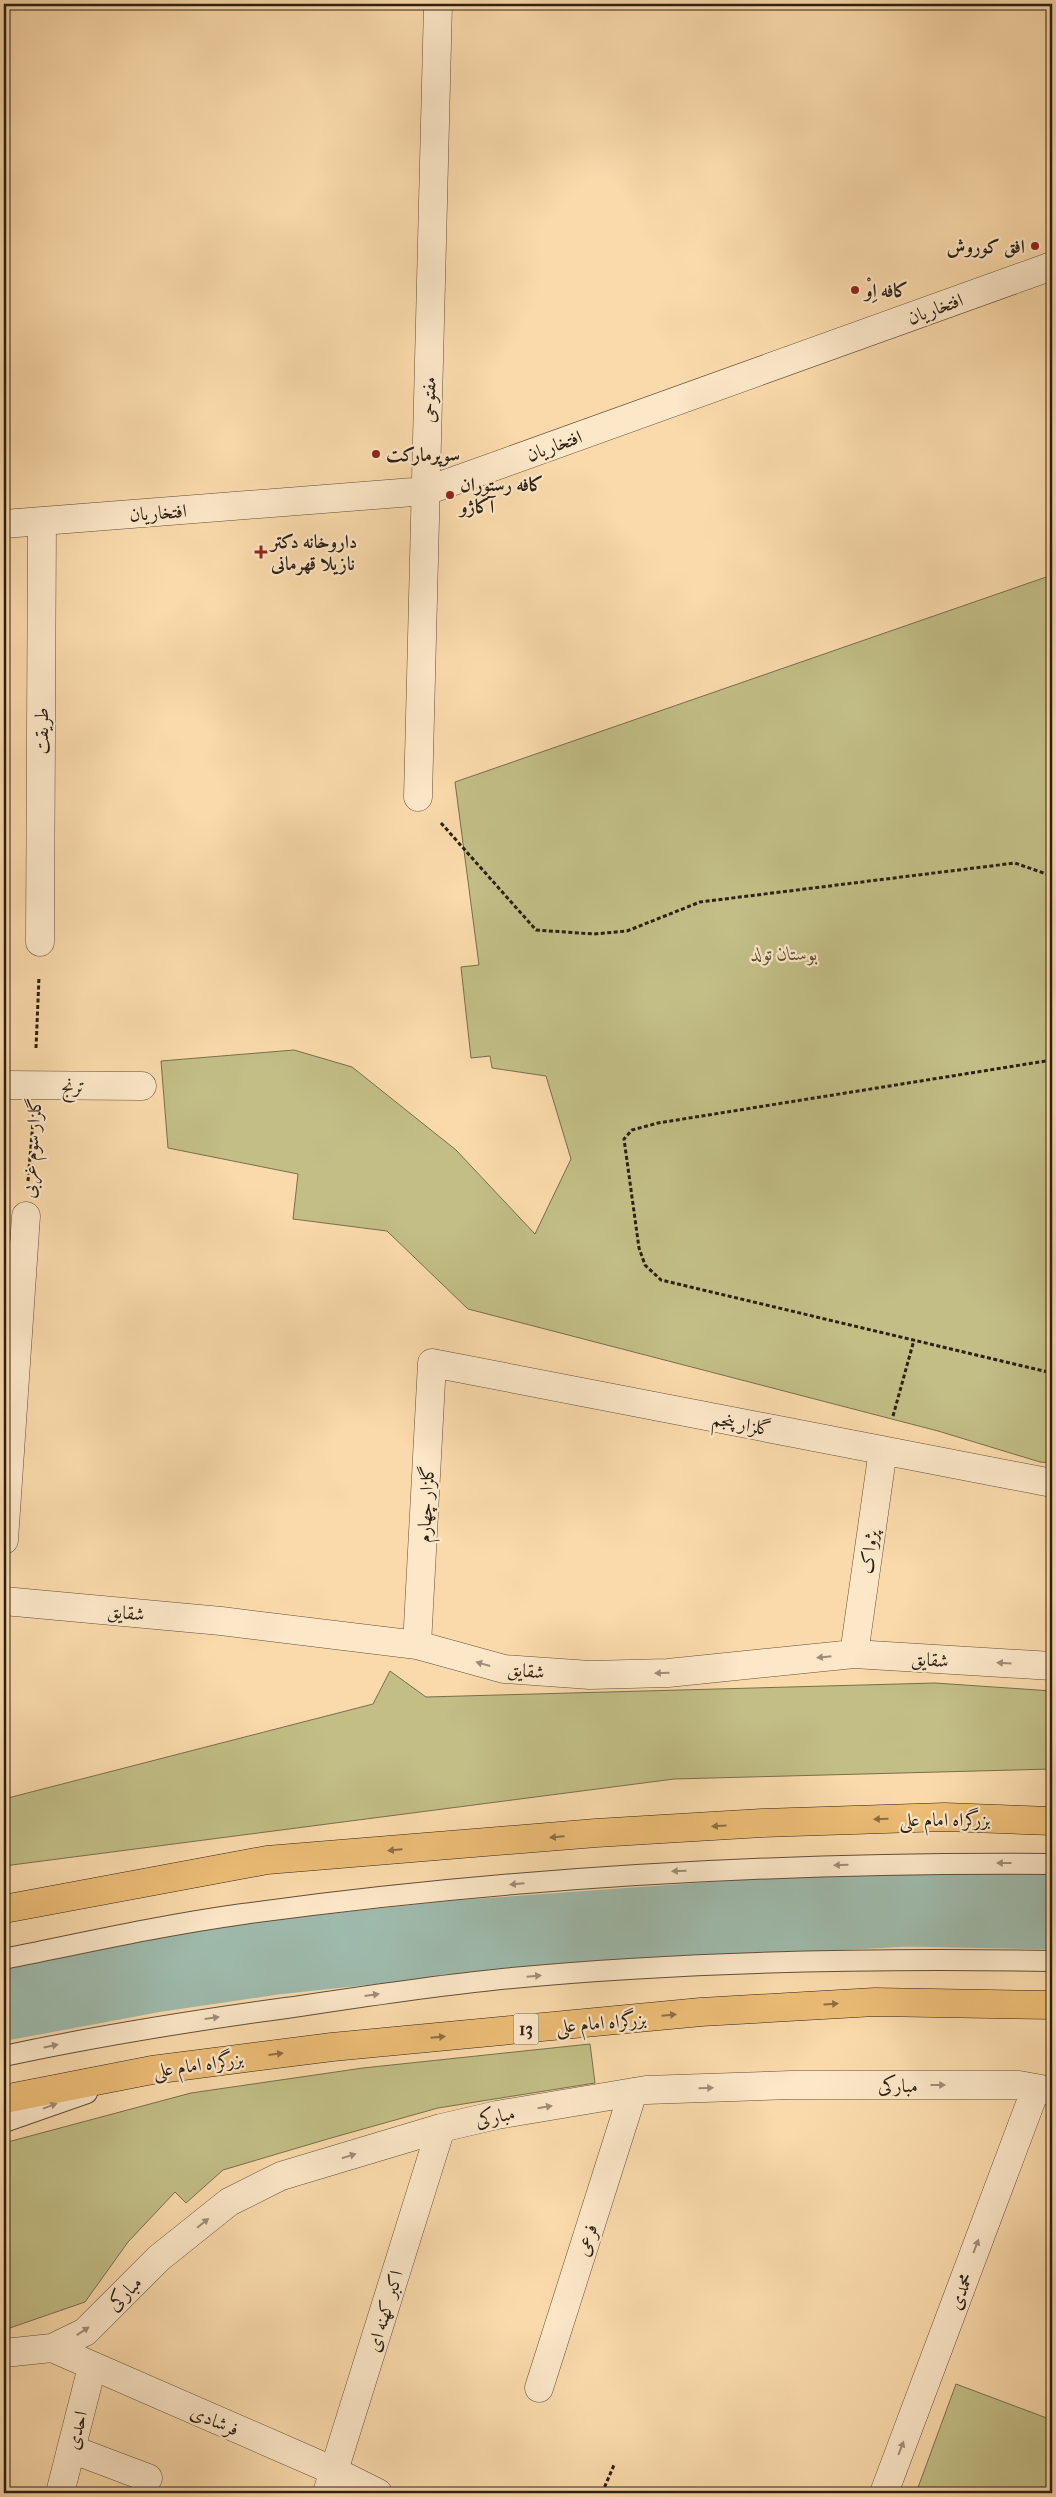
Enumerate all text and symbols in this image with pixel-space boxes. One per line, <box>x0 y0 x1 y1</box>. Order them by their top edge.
place label: افق کوروش <box>947 236 1025 259</box>
marker: افق کوروش <box>1029 240 1041 252</box>
place label: کافه اِوْ <box>863 276 908 303</box>
marker: کافه اِوْ <box>849 284 861 296</box>
street label: افتخاریان <box>905 289 967 330</box>
street label: مفتوحی <box>418 377 441 423</box>
street label: افتخاریان <box>524 426 586 467</box>
place label: سوپرمارکت <box>386 444 460 467</box>
marker: سوپرمارکت <box>370 448 382 460</box>
place label: کافه رستوران آکاژو <box>458 474 544 518</box>
marker: کافه رستوران آکاژو <box>444 489 456 501</box>
street label: افتخاریان <box>129 500 188 527</box>
place label: داروخانه دکتر نازیلا قهرمانی <box>269 531 357 576</box>
marker: داروخانه دکتر نازیلا قهرمانی <box>255 546 267 558</box>
street label: طریقت <box>31 707 54 755</box>
park label: بوستان تولد <box>750 943 818 966</box>
street label: ترنج <box>61 1076 85 1103</box>
street label: گلزار سوم غربی <box>17 1097 51 1199</box>
street label: گلزار پنجم <box>709 1406 773 1447</box>
street label: گلزار چهارم <box>412 1465 444 1544</box>
street label: پژواک <box>855 1527 884 1575</box>
street label: شقایق <box>106 1600 146 1627</box>
street label: شقایق <box>910 1648 949 1673</box>
one-way arrow <box>816 1653 832 1661</box>
street label: شقایق <box>506 1658 546 1685</box>
one-way arrow <box>476 1659 491 1667</box>
one-way arrow <box>995 1659 1011 1667</box>
one-way arrow <box>654 1669 670 1677</box>
street label: بزرگراه امام علی <box>900 1807 991 1836</box>
one-way arrow <box>873 1816 889 1824</box>
one-way arrow <box>710 1822 726 1830</box>
one-way arrow <box>548 1833 564 1841</box>
one-way arrow <box>386 1846 402 1854</box>
one-way arrow <box>995 1859 1011 1867</box>
one-way arrow <box>833 1862 849 1870</box>
one-way arrow <box>670 1867 686 1875</box>
one-way arrow <box>508 1880 524 1888</box>
one-way arrow <box>526 1972 542 1980</box>
one-way arrow <box>365 1991 381 1999</box>
one-way arrow <box>824 2000 840 2008</box>
street label: بزرگراه امام علی <box>555 2006 648 2043</box>
one-way arrow <box>661 2011 677 2019</box>
one-way arrow <box>204 2014 220 2022</box>
road number: 13 <box>514 2014 538 2045</box>
one-way arrow <box>430 2033 446 2041</box>
one-way arrow <box>44 2041 60 2049</box>
street label: بزرگراه امام علی <box>151 2046 246 2087</box>
one-way arrow <box>268 2050 284 2058</box>
street label: مبارکی <box>878 2074 918 2097</box>
one-way arrow <box>931 2081 947 2089</box>
one-way arrow <box>698 2083 714 2091</box>
street label: مبارکی <box>473 2101 517 2132</box>
one-way arrow <box>42 2102 57 2109</box>
one-way arrow <box>537 2102 553 2110</box>
one-way arrow <box>342 2151 357 2159</box>
one-way arrow <box>196 2217 209 2228</box>
street label: فرعی <box>571 2221 603 2259</box>
one-way arrow <box>973 2239 980 2254</box>
street label: اکبر کهنه ای <box>362 2268 408 2355</box>
street label: محمدی <box>944 2270 978 2313</box>
street label: مبارکی <box>102 2271 147 2316</box>
one-way arrow <box>76 2327 90 2336</box>
street label: فرشادی <box>187 2401 242 2442</box>
street label: احدی <box>62 2409 92 2452</box>
one-way arrow <box>898 2440 905 2455</box>

